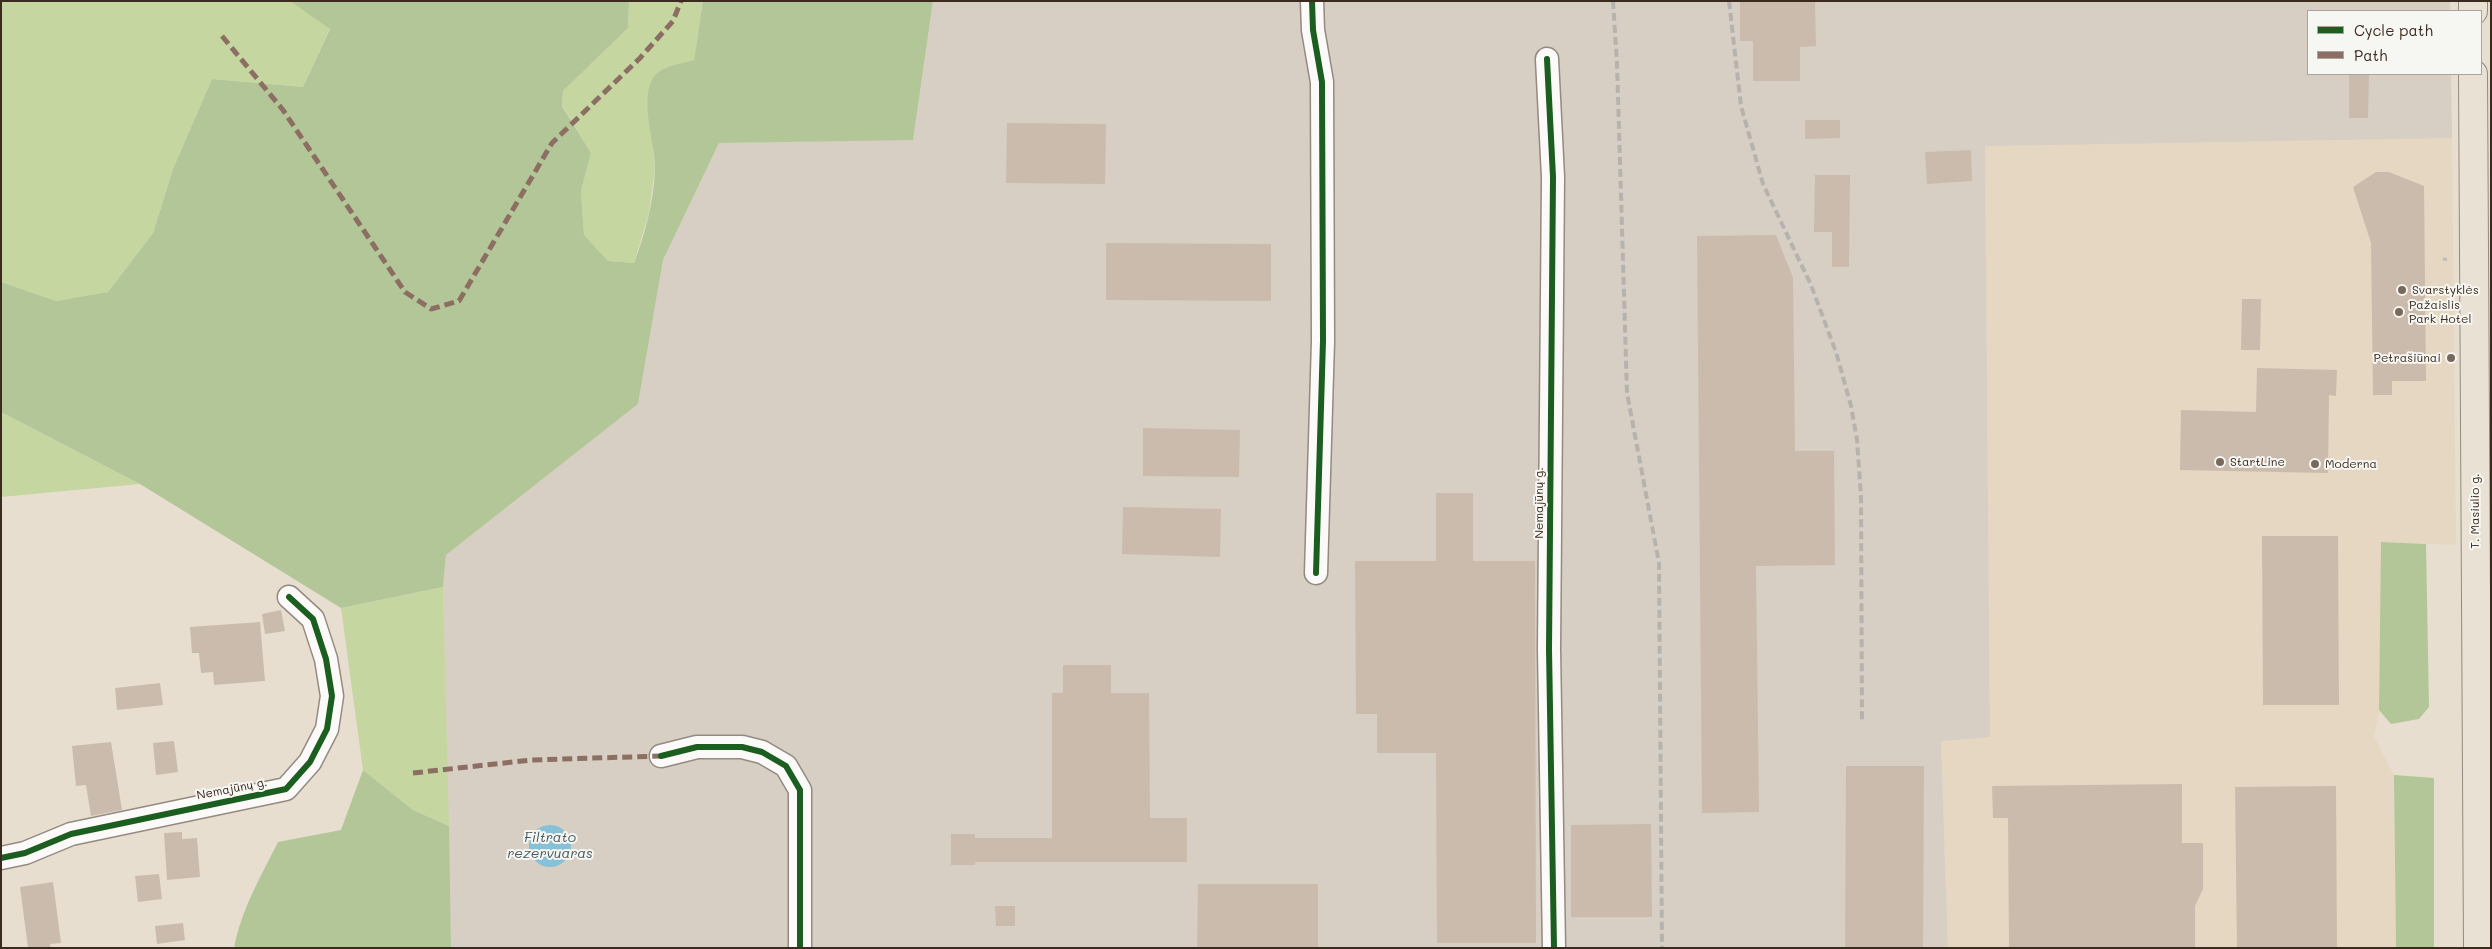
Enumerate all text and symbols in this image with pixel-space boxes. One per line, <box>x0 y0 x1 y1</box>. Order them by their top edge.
legend <box>2307 10 2482 75</box>
text: Cycle path <box>2354 20 2433 40</box>
text: Path <box>2354 45 2388 65</box>
place label: Svarstyklės <box>2412 283 2479 297</box>
marker: Svarstyklės <box>2396 284 2408 296</box>
place label: Pažaislis Park Hotel <box>2409 298 2471 326</box>
marker: Pažaislis Park Hotel <box>2393 306 2405 318</box>
place label: Petrašiūnai <box>2374 351 2441 365</box>
marker: Petrašiūnai <box>2445 352 2457 364</box>
place label: StartLine <box>2230 455 2285 469</box>
marker: StartLine <box>2214 456 2226 468</box>
place label: Moderna <box>2325 457 2377 471</box>
marker: Moderna <box>2309 458 2321 470</box>
street label: Nemajūnų g. <box>1532 467 1546 539</box>
street label: T. Masiulio g. <box>2468 473 2482 549</box>
street label: Nemajūnų g. <box>196 775 268 803</box>
water label: Filtrato rezervuaras <box>507 830 593 862</box>

